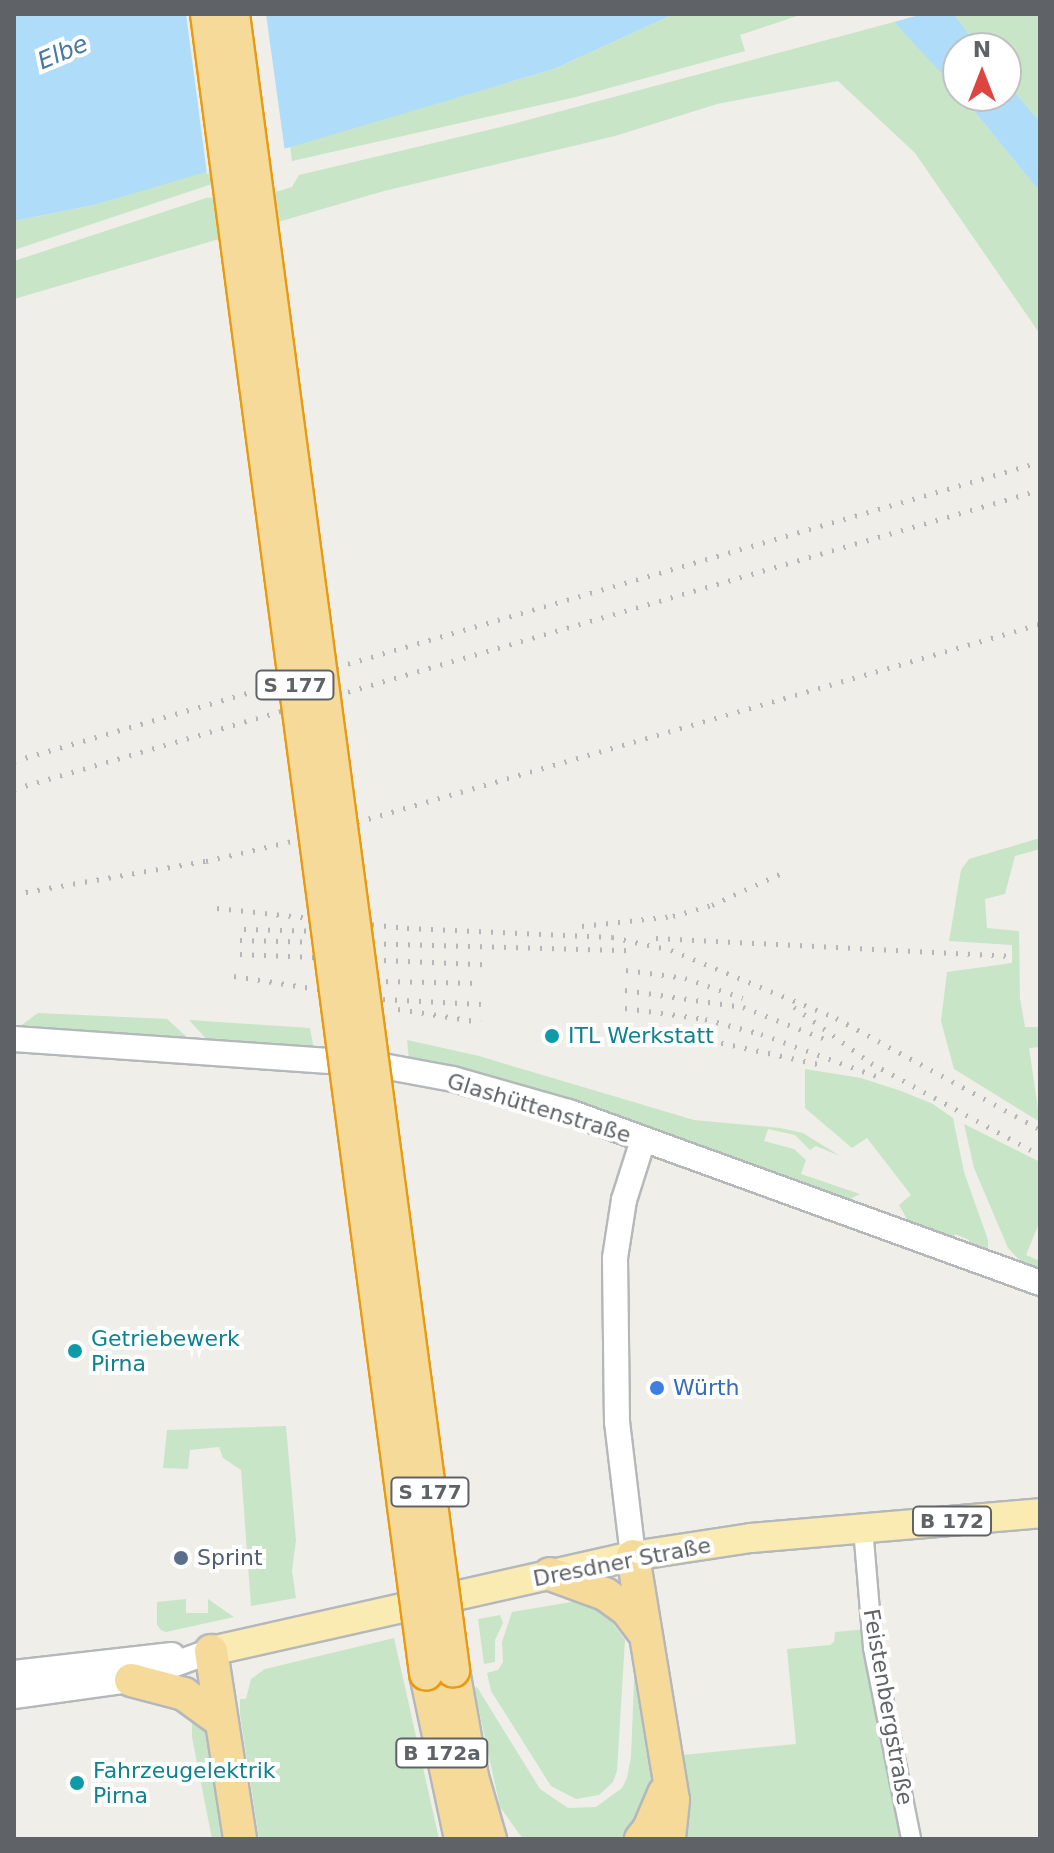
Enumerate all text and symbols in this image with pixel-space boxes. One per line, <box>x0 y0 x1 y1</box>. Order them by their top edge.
water label: Elbe <box>34 30 92 76</box>
north arrow <box>942 32 1022 112</box>
text: N <box>973 37 991 62</box>
road number: S 177 <box>255 669 335 701</box>
place label: ITL Werkstatt <box>568 1023 714 1049</box>
marker: ITL Werkstatt <box>543 1027 561 1045</box>
street label: Glashüttenstraße <box>444 1067 634 1149</box>
place label: Getriebewerk Pirna <box>91 1325 240 1376</box>
marker: Getriebewerk Pirna <box>66 1342 84 1360</box>
place label: Würth <box>673 1375 740 1401</box>
marker: Würth <box>648 1379 666 1397</box>
road number: S 177 <box>390 1476 470 1508</box>
road number: B 172 <box>912 1505 992 1537</box>
street label: Dresdner Straße <box>531 1532 713 1592</box>
place label: Sprint <box>197 1545 263 1571</box>
marker: Sprint <box>172 1549 190 1567</box>
street label: Feistenbergstraße <box>858 1607 918 1807</box>
road number: B 172a <box>394 1737 490 1769</box>
place label: Fahrzeugelektrik Pirna <box>93 1757 276 1808</box>
marker: Fahrzeugelektrik Pirna <box>68 1774 86 1792</box>

